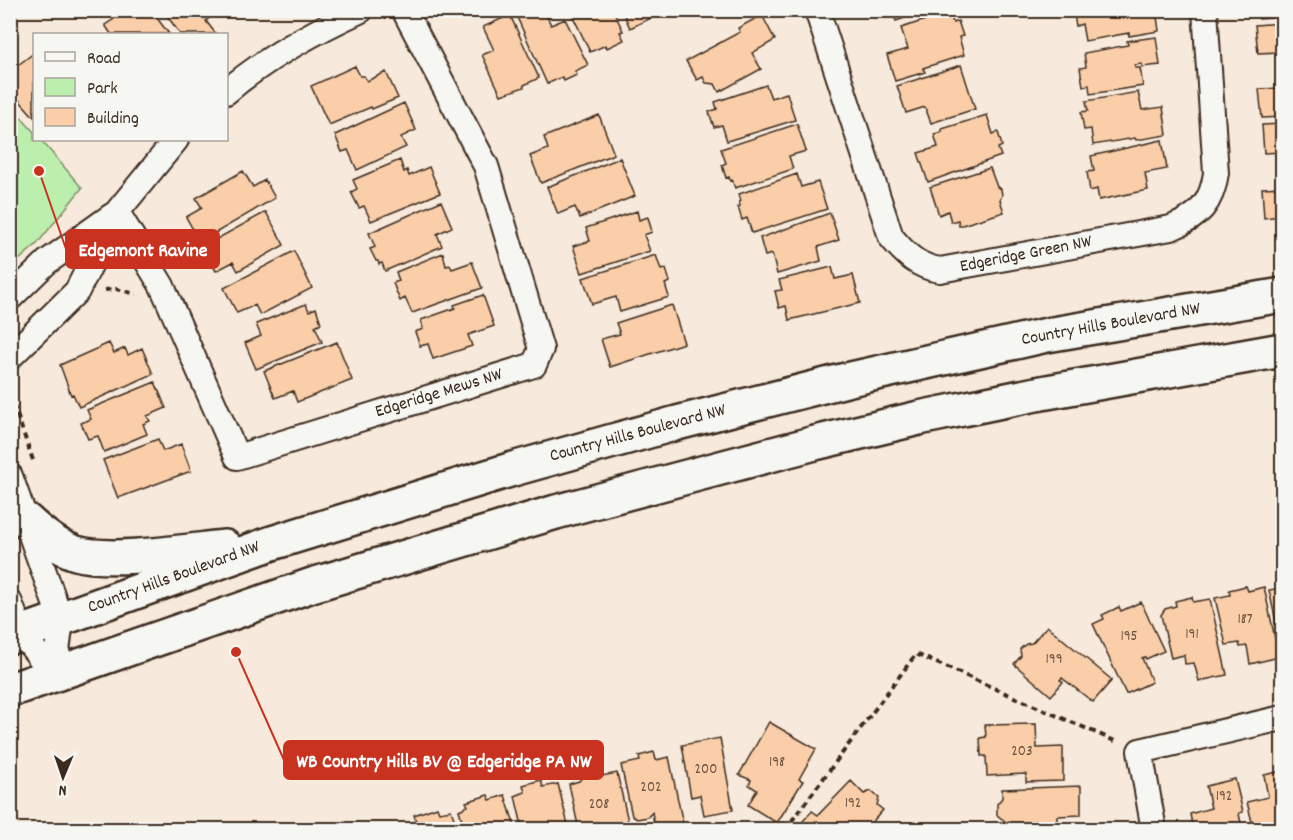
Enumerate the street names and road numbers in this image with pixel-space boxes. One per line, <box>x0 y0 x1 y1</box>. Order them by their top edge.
street label: Edgeridge Green NW <box>958 230 1095 280</box>
street label: Country Hills Boulevard NW <box>1020 297 1203 353</box>
street label: Edgeridge Mews NW <box>372 363 506 425</box>
street label: Country Hills Boulevard NW <box>547 398 729 470</box>
street label: Country Hills Boulevard NW <box>84 535 264 621</box>

